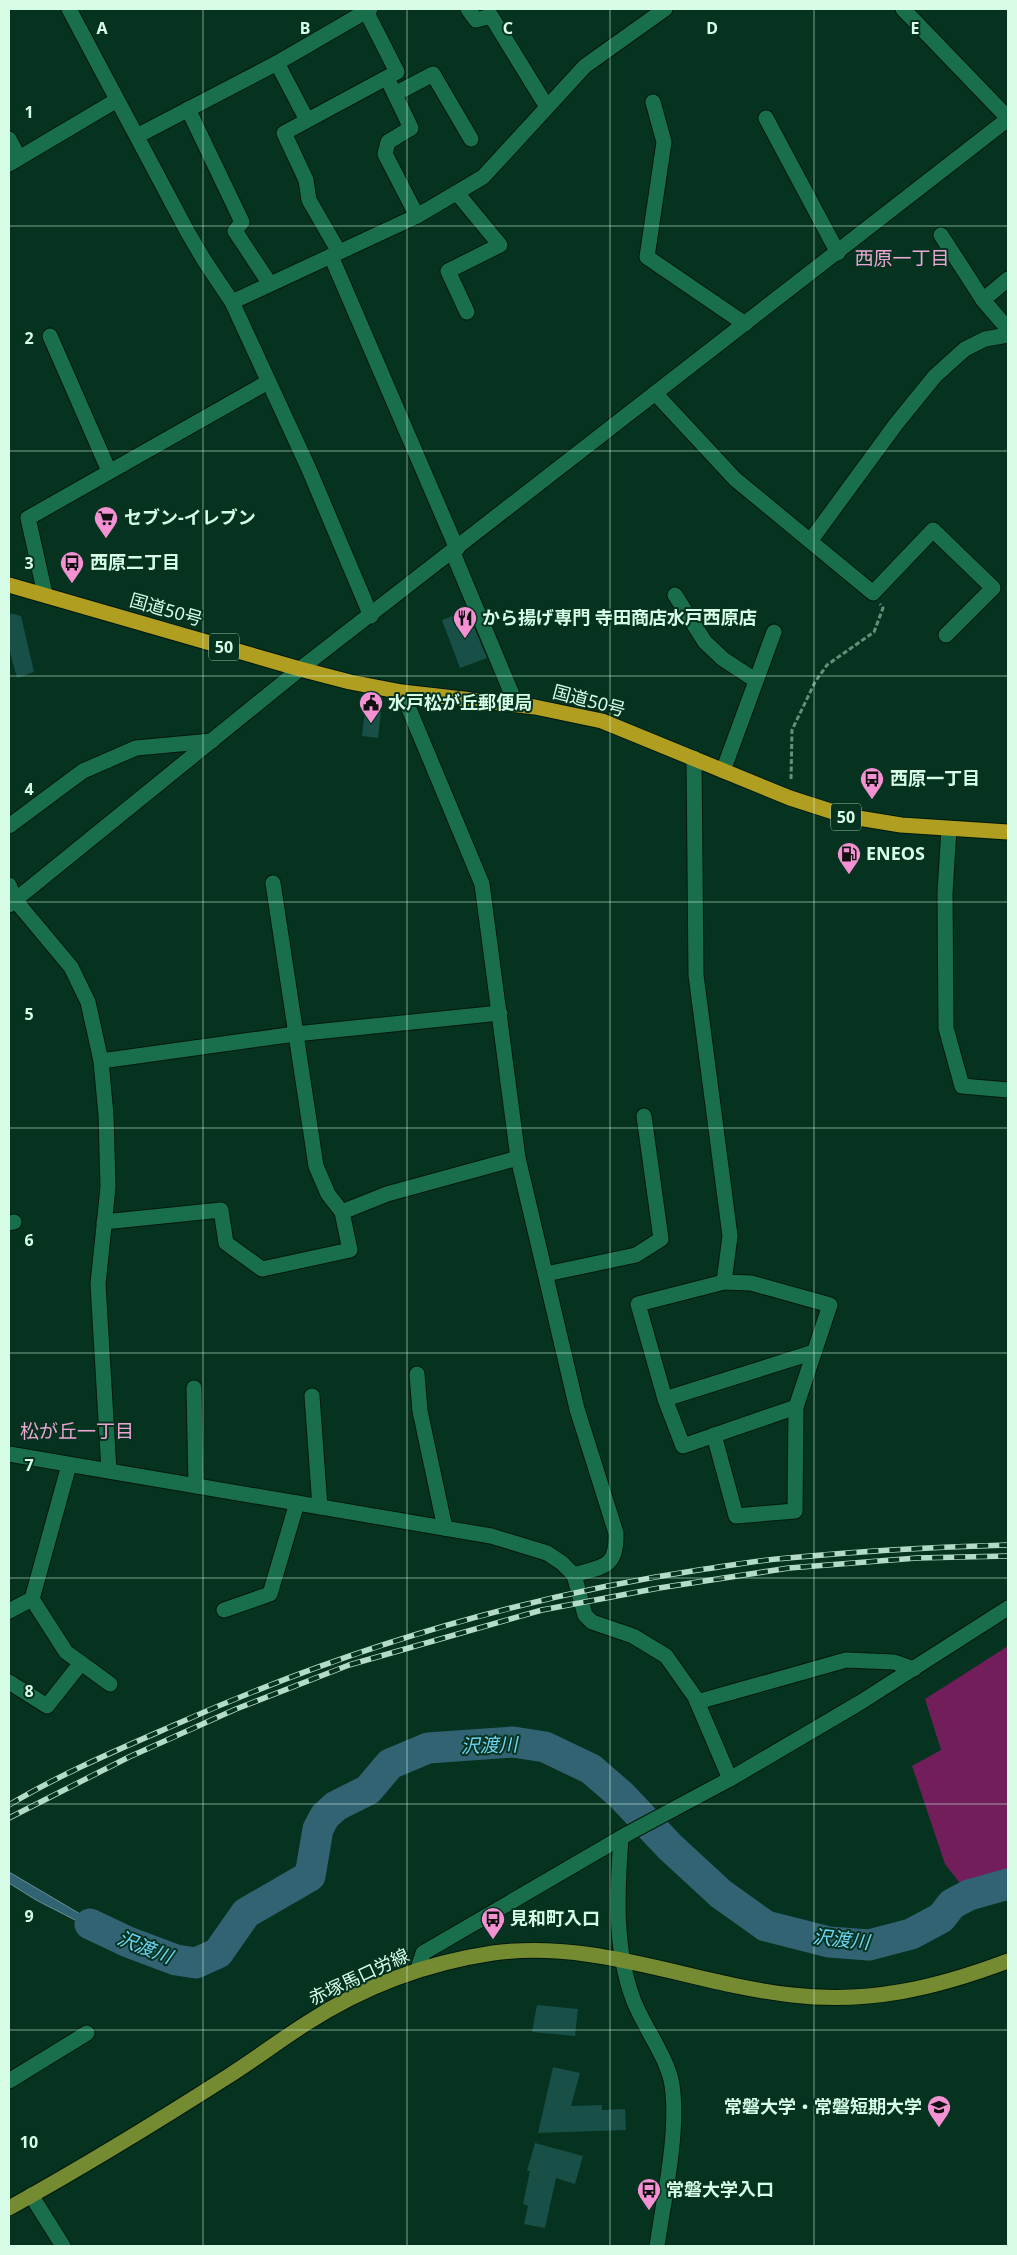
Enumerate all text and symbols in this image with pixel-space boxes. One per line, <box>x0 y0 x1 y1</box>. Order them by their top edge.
text: A <box>96 17 108 39</box>
text: B <box>300 17 310 39</box>
text: C <box>503 17 513 39</box>
text: D <box>706 17 718 39</box>
text: E <box>911 17 920 39</box>
text: 1 <box>24 101 34 123</box>
district label: 西原一丁目 <box>854 245 950 271</box>
text: 2 <box>24 327 34 349</box>
supermarket icon: セブン-イレブン <box>93 505 119 539</box>
place label: セブン-イレブン <box>124 505 256 529</box>
bus stop icon: 西原二丁目 <box>59 550 85 584</box>
place label: 西原二丁目 <box>90 550 180 574</box>
text: 3 <box>24 552 34 574</box>
street label: 国道50号 <box>127 587 205 631</box>
restaurant icon: から揚げ専門 寺田商店水戸西原店 <box>452 605 478 639</box>
place label: から揚げ専門 寺田商店水戸西原店 <box>482 605 757 629</box>
road number: 50 <box>209 634 239 660</box>
street label: 国道50号 <box>550 679 628 721</box>
public building icon: 水戸松が丘郵便局 <box>358 690 384 724</box>
place label: 水戸松が丘郵便局 <box>388 690 532 714</box>
bus stop icon: 西原一丁目 <box>859 766 885 800</box>
place label: 西原一丁目 <box>890 766 980 790</box>
text: 4 <box>24 778 34 800</box>
road number: 50 <box>831 804 861 830</box>
fuel station icon: ENEOS <box>836 841 862 875</box>
place label: ENEOS <box>866 841 925 865</box>
text: 5 <box>24 1003 34 1025</box>
text: 6 <box>24 1229 34 1251</box>
district label: 松が丘一丁目 <box>20 1418 134 1444</box>
text: 7 <box>24 1454 34 1476</box>
text: 8 <box>24 1680 34 1702</box>
water label: 沢渡川 <box>460 1731 520 1759</box>
text: 9 <box>24 1905 34 1927</box>
bus stop icon: 見和町入口 <box>480 1906 506 1940</box>
place label: 見和町入口 <box>510 1906 600 1930</box>
water label: 沢渡川 <box>811 1923 873 1955</box>
water label: 沢渡川 <box>114 1925 178 1970</box>
street label: 赤塚馬口労線 <box>305 1942 413 2010</box>
place label: 常磐大学・常磐短期大学 <box>724 2094 922 2118</box>
school or university icon: 常磐大学・常磐短期大学 <box>926 2094 952 2128</box>
text: 10 <box>20 2131 38 2153</box>
bus stop icon: 常磐大学入口 <box>636 2177 662 2211</box>
place label: 常磐大学入口 <box>666 2177 774 2201</box>

